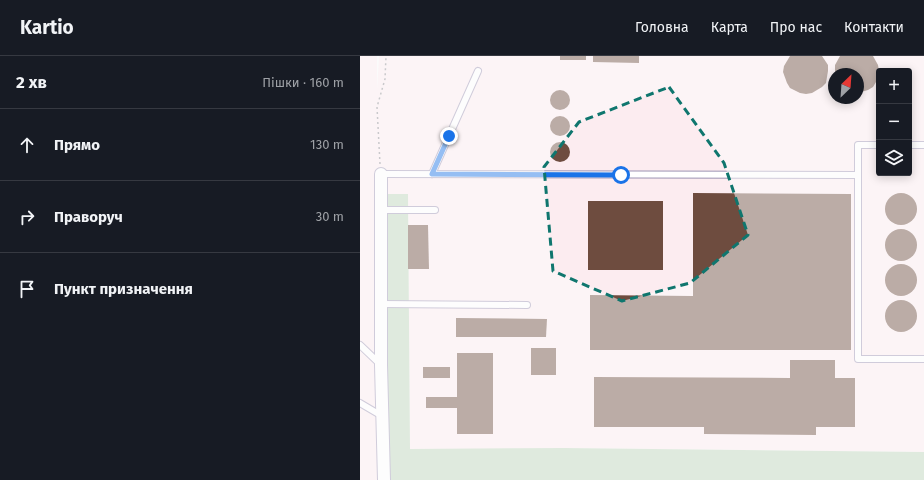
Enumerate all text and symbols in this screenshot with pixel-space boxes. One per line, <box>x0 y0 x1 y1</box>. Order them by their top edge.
text: Kartio <box>20 16 74 39</box>
text: Головна <box>635 19 689 36</box>
text: Карта <box>711 19 748 36</box>
text: Про нас <box>770 19 822 36</box>
text: Контакти <box>844 19 904 36</box>
north arrow <box>828 68 864 104</box>
map controls <box>876 68 912 176</box>
button: + <box>876 68 912 104</box>
text: 2 хв <box>16 72 47 93</box>
text: Пішки · 160 m <box>262 75 344 90</box>
button: − <box>876 104 912 140</box>
route end <box>440 127 458 145</box>
icon: ahead <box>16 134 38 156</box>
text: Прямо <box>54 136 100 154</box>
text: 130 m <box>310 137 344 152</box>
button: layers <box>876 140 912 176</box>
route start <box>612 166 630 184</box>
icon: right <box>16 206 38 228</box>
text: Праворуч <box>54 208 123 226</box>
text: 30 m <box>316 209 344 224</box>
icon: arrive <box>16 278 38 300</box>
text: Пункт призначення <box>54 280 193 298</box>

